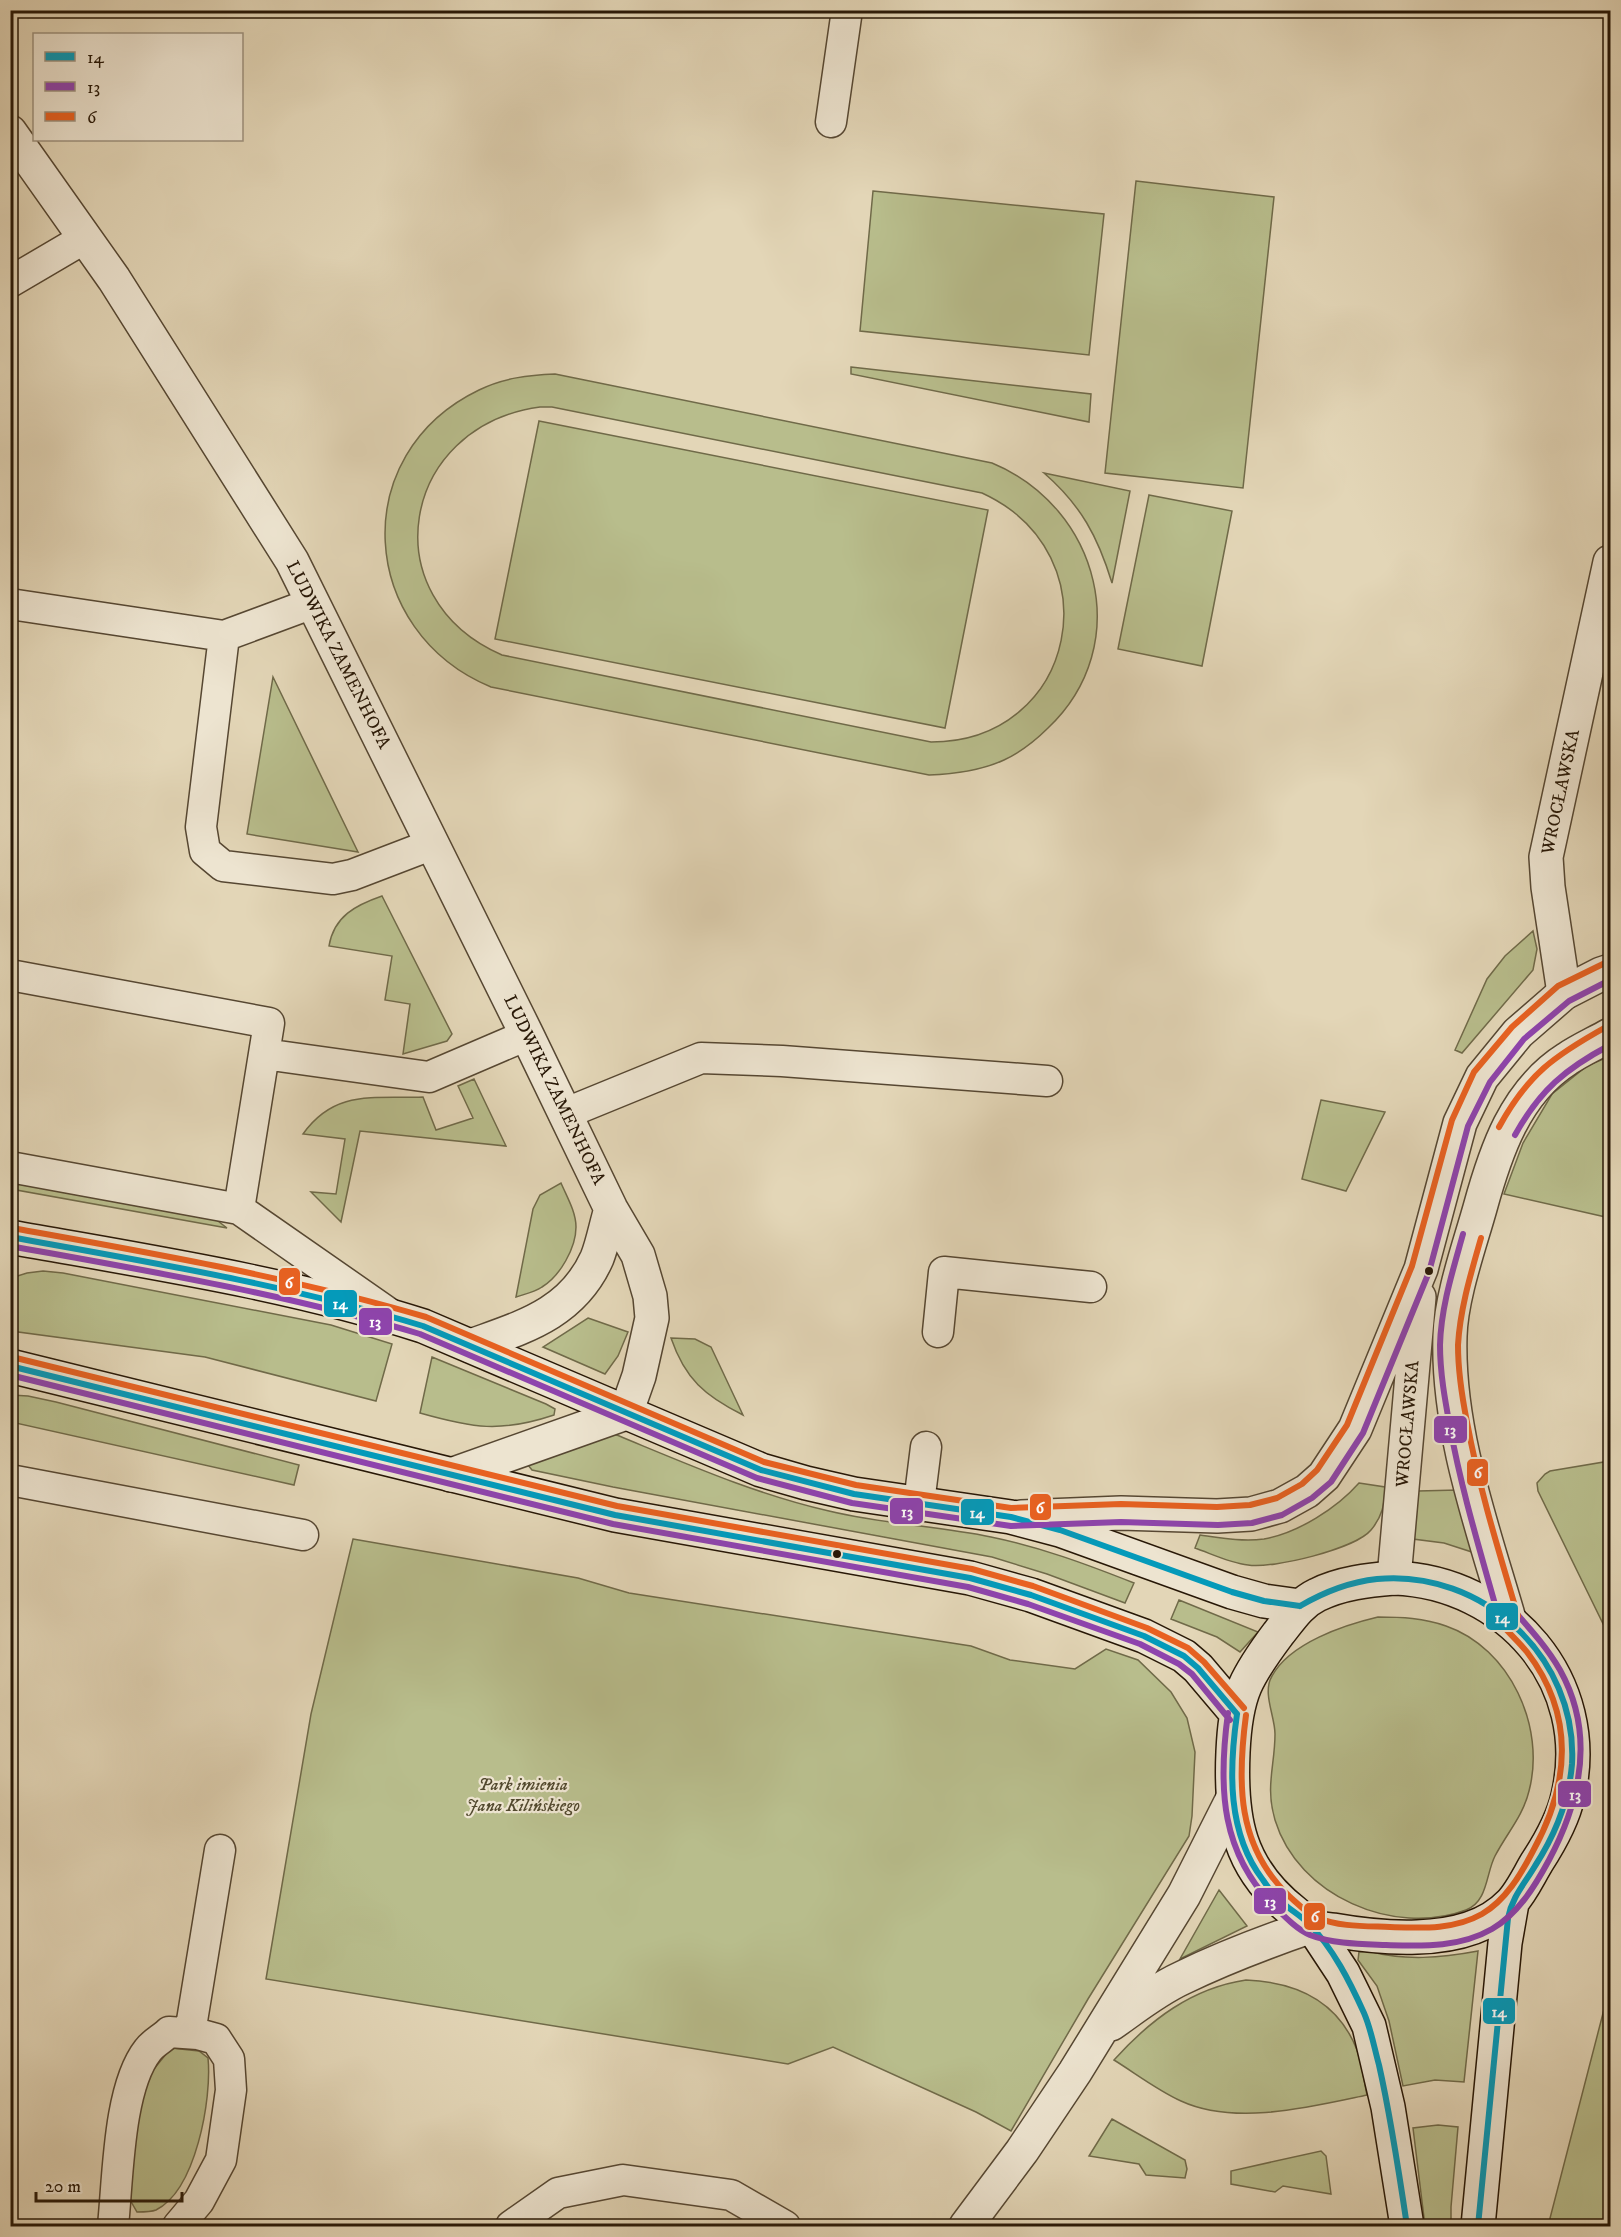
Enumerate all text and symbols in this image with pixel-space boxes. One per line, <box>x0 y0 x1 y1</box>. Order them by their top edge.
legend <box>33 33 243 141</box>
text: 14 <box>87 47 105 69</box>
text: 13 <box>87 77 100 99</box>
text: 6 <box>87 107 97 129</box>
street label: LUDWIKA ZAMENHOFA <box>281 557 395 753</box>
street label: WROCŁAWSKA <box>1537 727 1585 858</box>
street label: LUDWIKA ZAMENHOFA <box>498 992 610 1189</box>
unlabelled marker <box>1423 1265 1435 1277</box>
line badge: 6 <box>278 1267 301 1296</box>
text: 6 <box>285 1273 295 1293</box>
line badge: 14 <box>323 1289 358 1318</box>
text: 14 <box>332 1294 348 1314</box>
line badge: 13 <box>358 1307 393 1336</box>
text: 13 <box>369 1312 381 1332</box>
street label: WROCŁAWSKA <box>1391 1359 1425 1489</box>
line badge: 13 <box>1433 1415 1468 1444</box>
text: 13 <box>1444 1420 1456 1440</box>
line badge: 6 <box>1466 1458 1489 1487</box>
text: 6 <box>1474 1463 1484 1483</box>
line badge: 6 <box>1029 1493 1052 1521</box>
line badge: 13 <box>889 1497 924 1525</box>
line badge: 14 <box>960 1498 995 1526</box>
text: 6 <box>1036 1498 1046 1518</box>
text: 13 <box>901 1502 913 1522</box>
text: 14 <box>969 1503 985 1523</box>
unlabelled marker <box>831 1548 843 1560</box>
line badge: 14 <box>1485 1602 1519 1631</box>
text: 14 <box>1494 1608 1510 1628</box>
park label: Park imienia Jana Kilińskiego <box>466 1774 580 1817</box>
line badge: 13 <box>1557 1780 1592 1808</box>
text: 13 <box>1569 1785 1581 1805</box>
line badge: 13 <box>1253 1887 1287 1915</box>
text: 13 <box>1264 1892 1276 1912</box>
line badge: 6 <box>1303 1902 1326 1931</box>
text: 6 <box>1311 1907 1321 1927</box>
line badge: 14 <box>1482 1997 1516 2025</box>
text: 14 <box>1491 2002 1507 2022</box>
scale bar <box>36 2165 182 2203</box>
text: 20 m <box>45 2176 81 2198</box>

